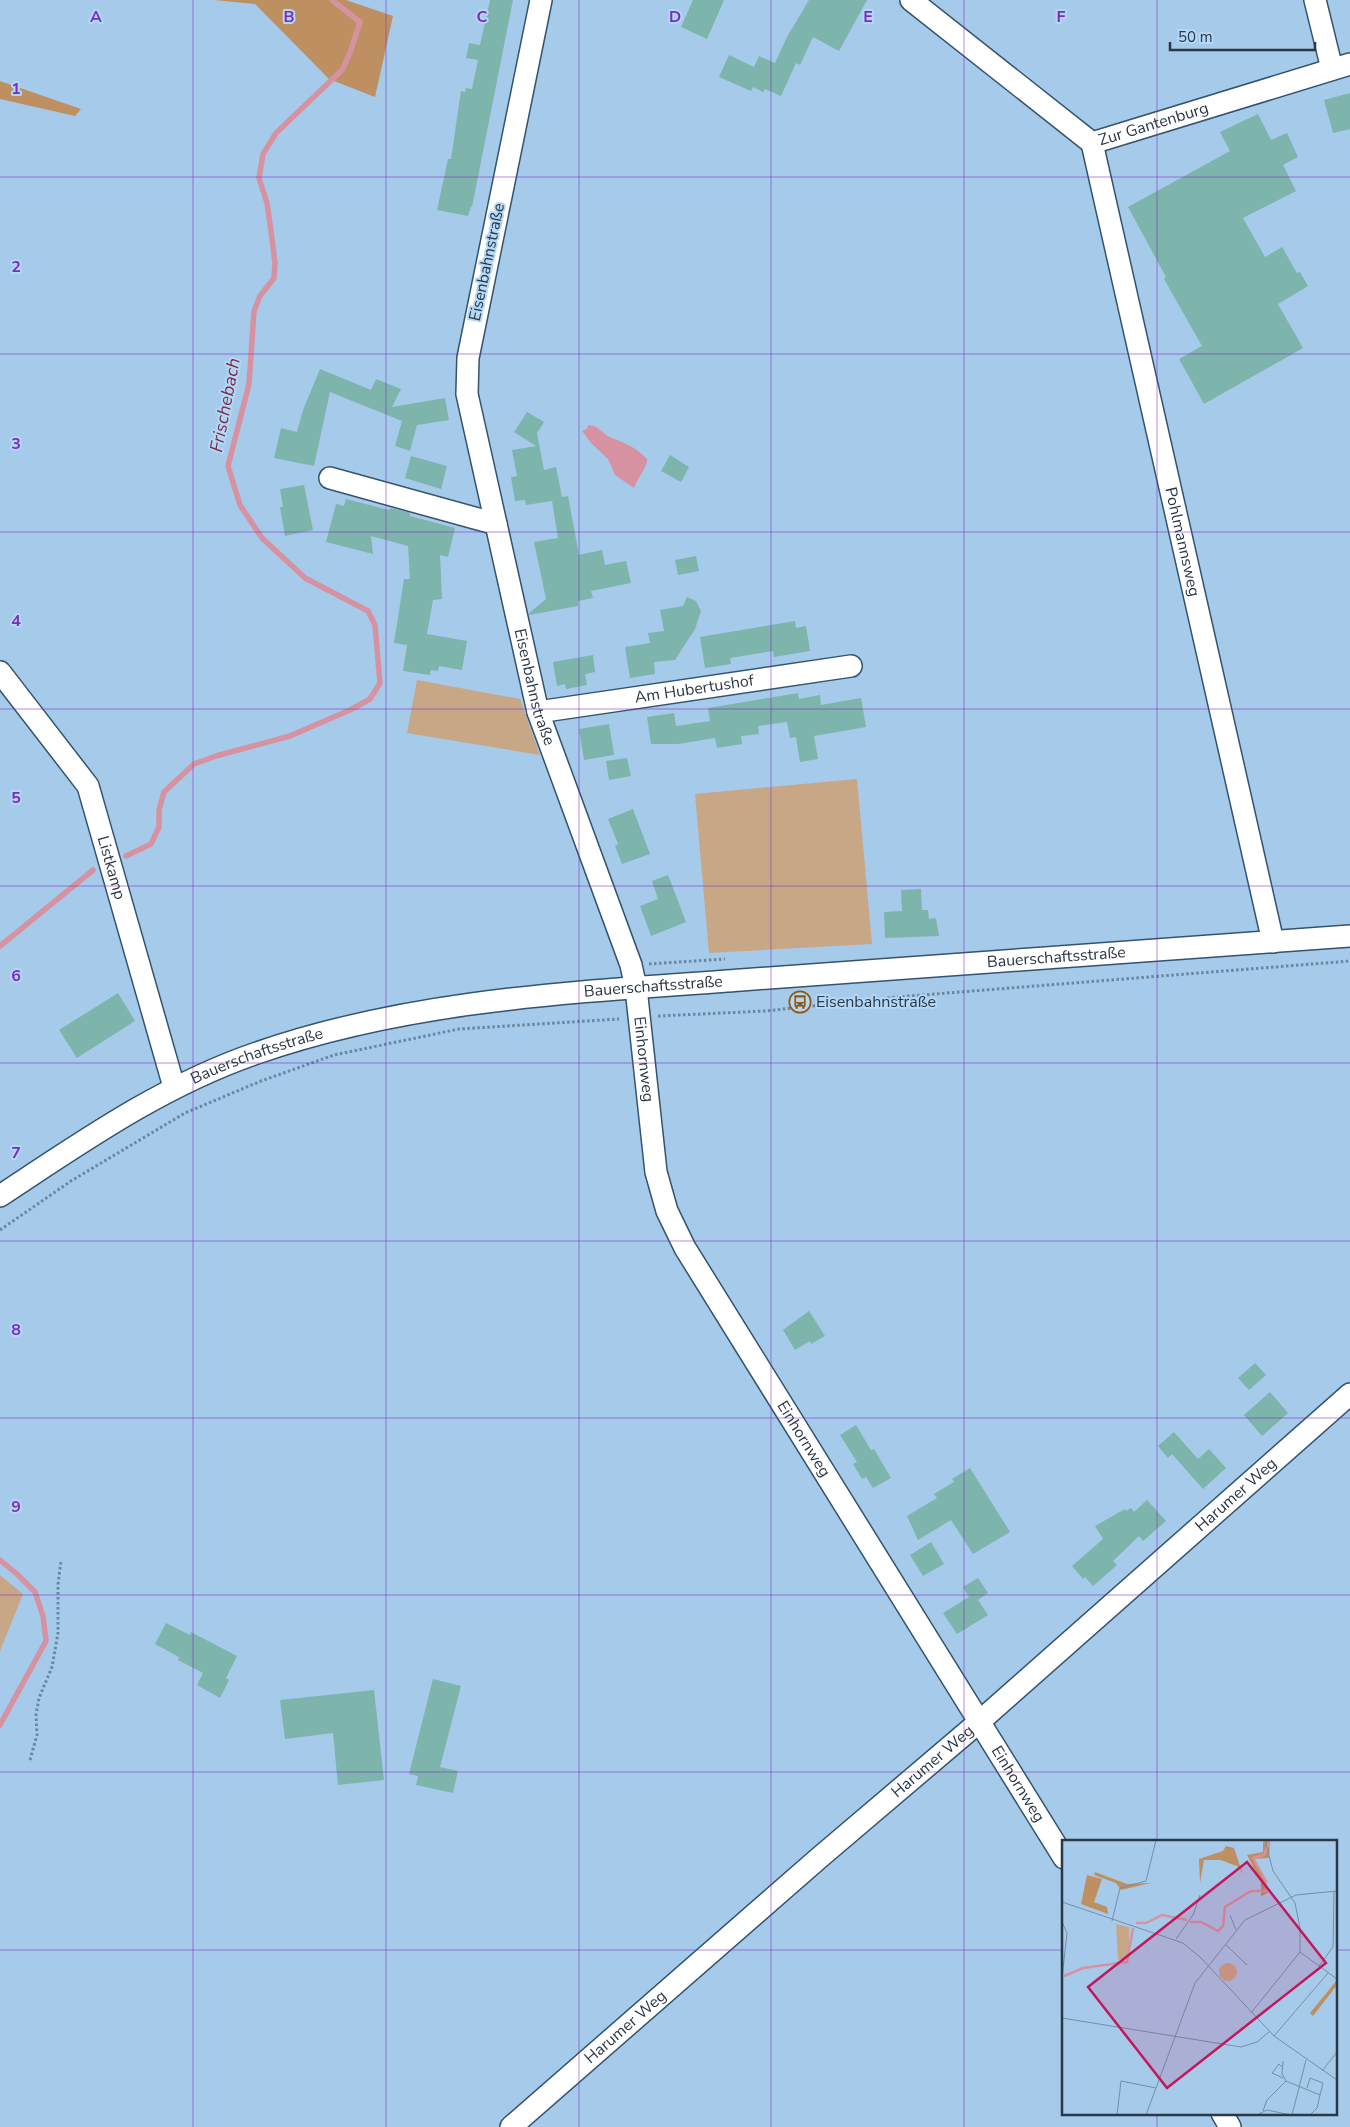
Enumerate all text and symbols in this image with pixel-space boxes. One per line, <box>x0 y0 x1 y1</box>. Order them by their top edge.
text: A <box>90 6 102 28</box>
text: B <box>283 6 295 28</box>
text: C <box>477 6 488 28</box>
text: D <box>669 6 681 28</box>
text: E <box>863 6 873 28</box>
text: F <box>1057 6 1066 28</box>
scale bar <box>1170 20 1315 52</box>
text: 50 m <box>1178 27 1213 47</box>
text: 1 <box>11 78 21 100</box>
street label: Zur Gantenburg <box>1096 97 1211 151</box>
street label: Eisenbahnstraße <box>464 201 510 323</box>
text: 2 <box>11 256 21 278</box>
water label: Frischebach <box>204 356 246 454</box>
text: 3 <box>11 433 21 455</box>
street label: Pohlmannsweg <box>1159 485 1205 599</box>
text: 4 <box>11 610 21 632</box>
street label: Eisenbahnstraße <box>509 626 560 748</box>
street label: Am Hubertushof <box>633 669 756 709</box>
text: 5 <box>11 787 21 809</box>
street label: Listkamp <box>92 833 131 902</box>
street label: Bauerschaftsstraße <box>986 941 1126 973</box>
text: 6 <box>11 965 21 987</box>
street label: Bauerschaftsstraße <box>583 970 723 1003</box>
bus stop icon: Eisenbahnstraße <box>788 990 812 1014</box>
place label: Eisenbahnstraße <box>816 991 936 1013</box>
street label: Einhornweg <box>628 1015 659 1103</box>
street label: Bauerschaftsstraße <box>187 1022 325 1090</box>
text: 7 <box>11 1142 21 1164</box>
text: 8 <box>11 1319 21 1341</box>
street label: Einhornweg <box>772 1397 836 1481</box>
street label: Harumer Weg <box>1191 1453 1282 1537</box>
text: 9 <box>11 1496 21 1518</box>
street label: Harumer Weg <box>887 1720 979 1803</box>
street label: Einhornweg <box>986 1742 1050 1826</box>
inset map <box>1062 1840 1338 2114</box>
street label: Harumer Weg <box>580 1985 671 2069</box>

